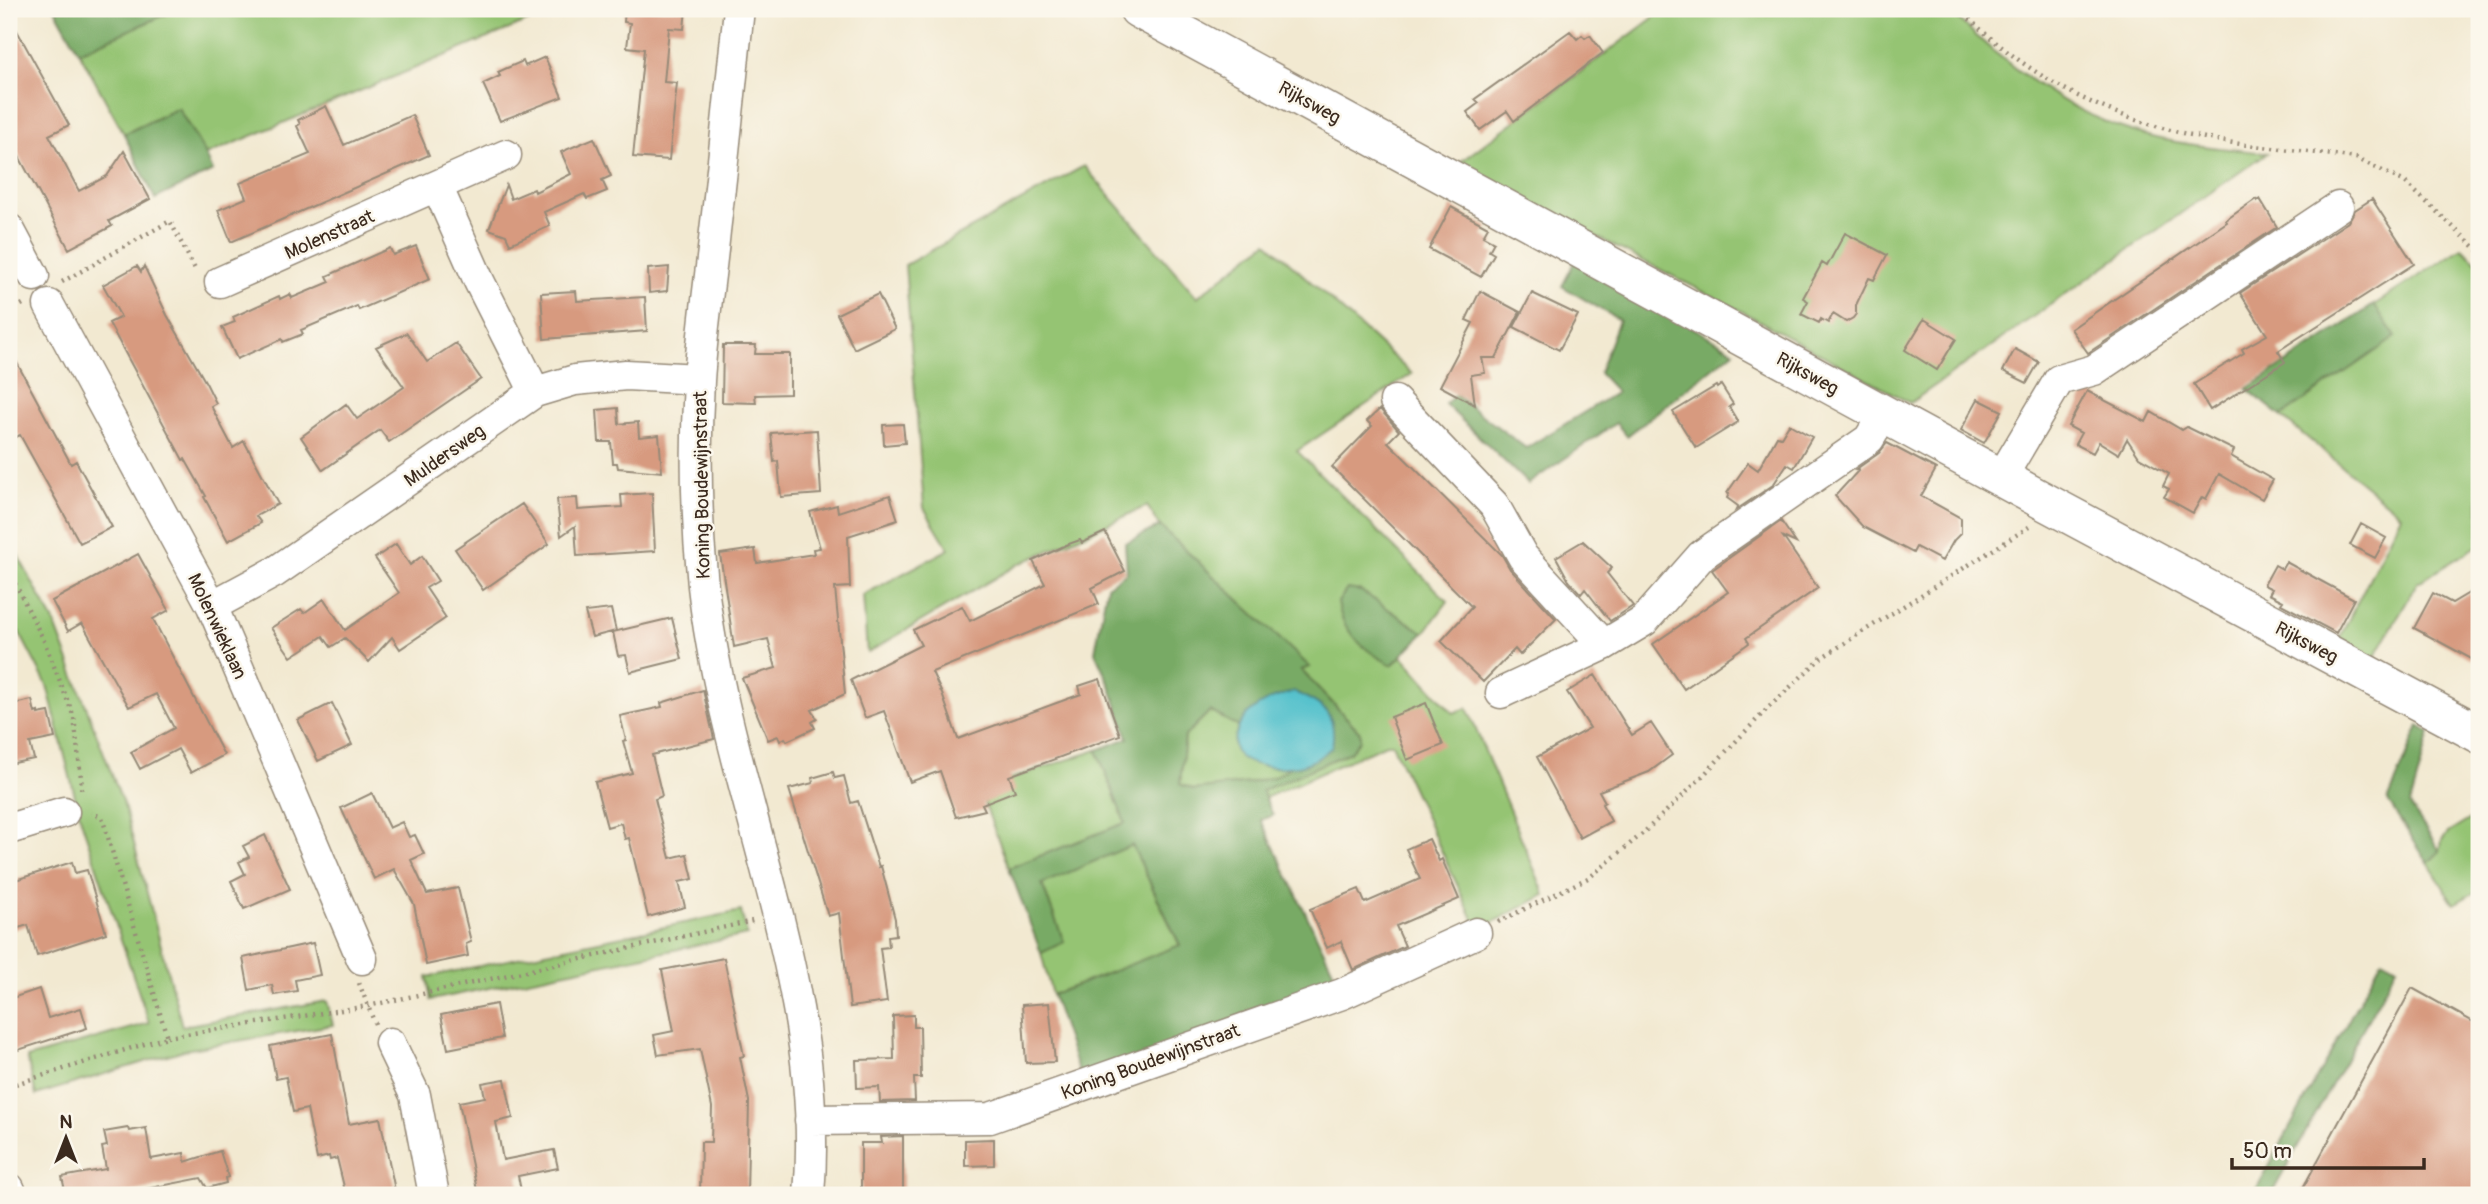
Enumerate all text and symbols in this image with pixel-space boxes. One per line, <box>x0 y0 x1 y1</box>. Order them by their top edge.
street label: Rijksweg <box>1274 76 1345 130</box>
street label: Molenstraat <box>281 204 378 265</box>
street label: Rijksweg <box>1772 347 1843 401</box>
street label: Koning Boudewijnstraat <box>688 390 716 579</box>
street label: Muldersweg <box>399 419 490 493</box>
street label: Molenwieklaan <box>182 570 252 683</box>
street label: Rijksweg <box>2271 616 2342 669</box>
street label: Koning Boudewijnstraat <box>1058 1018 1243 1105</box>
north arrow <box>32 1102 102 1172</box>
text: N <box>60 1110 73 1134</box>
scale bar <box>2232 1127 2425 1171</box>
text: 50 m <box>2243 1138 2292 1165</box>

